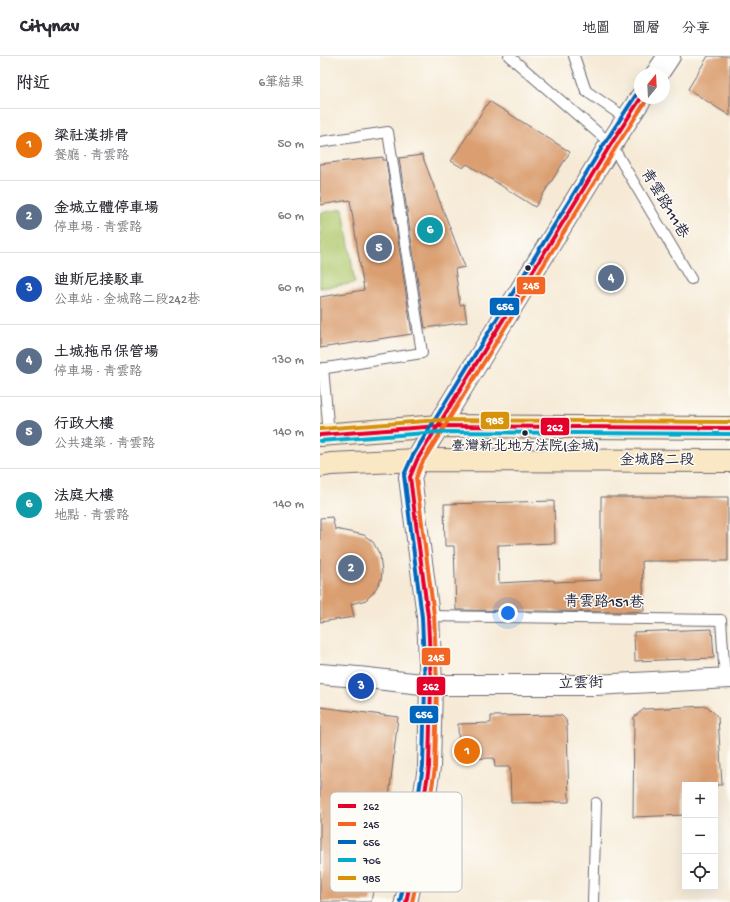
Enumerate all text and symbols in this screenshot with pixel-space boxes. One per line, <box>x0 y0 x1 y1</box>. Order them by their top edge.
text: Citynav <box>20 16 79 39</box>
text: 地圖 <box>582 21 610 38</box>
text: 圖層 <box>632 21 660 38</box>
text: 分享 <box>682 21 710 38</box>
north arrow <box>634 68 670 104</box>
text: 附近 <box>16 75 50 95</box>
text: 6筆結果 <box>258 76 304 91</box>
text: 梁社漢排骨 <box>54 128 129 146</box>
text: 1 <box>26 137 32 152</box>
text: 50 m <box>277 137 304 152</box>
text: 餐廳 · 青雲路 <box>54 149 129 164</box>
street label: 青雲路111巷 <box>636 166 692 242</box>
text: 金城立體停車場 <box>54 200 159 218</box>
text: 2 <box>26 209 32 224</box>
text: 60 m <box>278 209 304 224</box>
pin: 6 <box>417 215 443 245</box>
text: 停車場 · 青雲路 <box>54 221 142 236</box>
pin: 5 <box>366 233 392 263</box>
unlabelled marker <box>523 263 533 273</box>
pin: 4 <box>598 263 624 293</box>
text: 迪斯尼接駁車 <box>54 272 144 290</box>
line badge: 245 <box>516 276 546 295</box>
text: 3 <box>26 281 32 296</box>
text: 60 m <box>278 281 304 296</box>
text: 245 <box>523 281 539 293</box>
text: 公車站 · 金城路二段242巷 <box>54 293 200 308</box>
line badge: 656 <box>489 297 520 316</box>
text: 656 <box>497 302 514 314</box>
text: 土城拖吊保管場 <box>54 344 159 362</box>
text: 4 <box>26 353 32 368</box>
text: 130 m <box>272 353 304 368</box>
text: 停車場 · 青雲路 <box>54 365 142 380</box>
line badge: 985 <box>480 411 510 430</box>
text: 行政大樓 <box>54 416 114 434</box>
text: 985 <box>485 416 504 428</box>
line badge: 262 <box>540 417 570 436</box>
text: 262 <box>547 423 564 435</box>
text: 5 <box>26 425 32 440</box>
text: 140 m <box>273 425 304 440</box>
marker: 臺灣新北地方法院(金城) <box>520 428 530 438</box>
text: 公共建築 · 青雲路 <box>54 437 155 452</box>
place label: 臺灣新北地方法院(金城) <box>451 438 599 456</box>
street label: 金城路二段 <box>619 452 695 470</box>
text: 法庭大樓 <box>54 488 114 506</box>
text: 6 <box>26 497 32 512</box>
text: 140 m <box>273 497 304 512</box>
text: 地點 · 青雲路 <box>54 509 129 524</box>
pin: 2 <box>338 553 364 583</box>
street label: 青雲路151巷 <box>564 593 644 613</box>
your location <box>498 603 518 623</box>
line badge: 245 <box>421 647 451 666</box>
text: 245 <box>428 653 444 665</box>
pin: 3 <box>348 671 374 701</box>
street label: 立雲街 <box>558 675 604 693</box>
line badge: 262 <box>416 676 446 696</box>
text: 262 <box>423 682 440 694</box>
line badge: 656 <box>409 705 439 724</box>
text: 656 <box>416 710 433 722</box>
pin: 1 <box>454 736 480 766</box>
map controls <box>682 782 718 890</box>
button: + <box>682 782 718 818</box>
legend <box>330 792 462 892</box>
text: 262 <box>363 802 380 814</box>
button: − <box>682 818 718 854</box>
text: 245 <box>363 820 380 832</box>
text: 656 <box>363 838 380 850</box>
button: locate <box>682 854 718 890</box>
text: 706 <box>362 856 381 868</box>
text: 985 <box>362 874 381 886</box>

